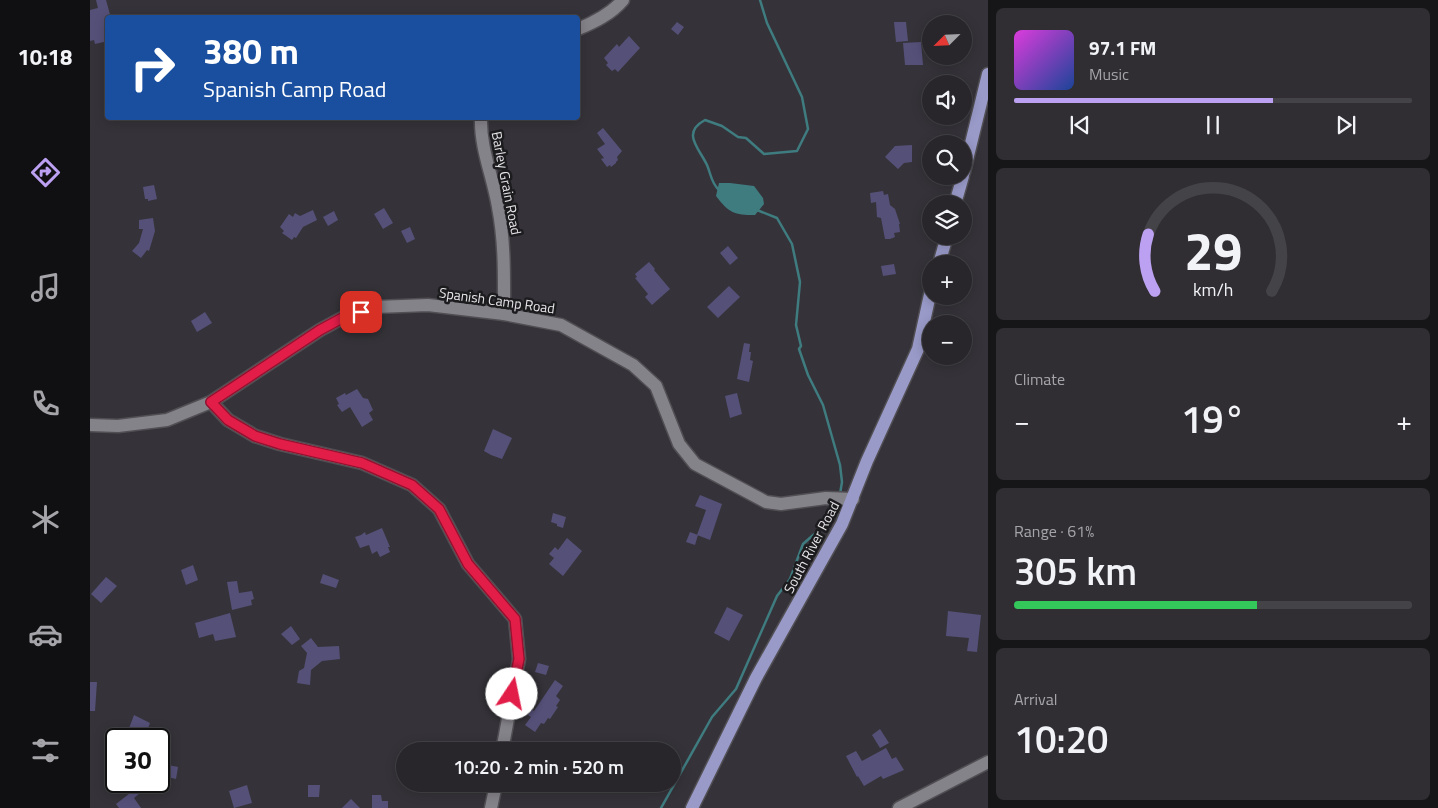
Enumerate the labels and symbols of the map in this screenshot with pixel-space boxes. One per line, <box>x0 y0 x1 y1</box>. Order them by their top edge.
north arrow <box>922 15 972 65</box>
street label: Barley Grain Road <box>487 129 527 237</box>
street label: Spanish Camp Road <box>438 281 556 319</box>
pin <box>340 291 382 333</box>
street label: South River Road <box>778 497 844 597</box>
position arrow <box>485 667 537 719</box>
speed limit sign: 30 <box>105 728 170 793</box>

